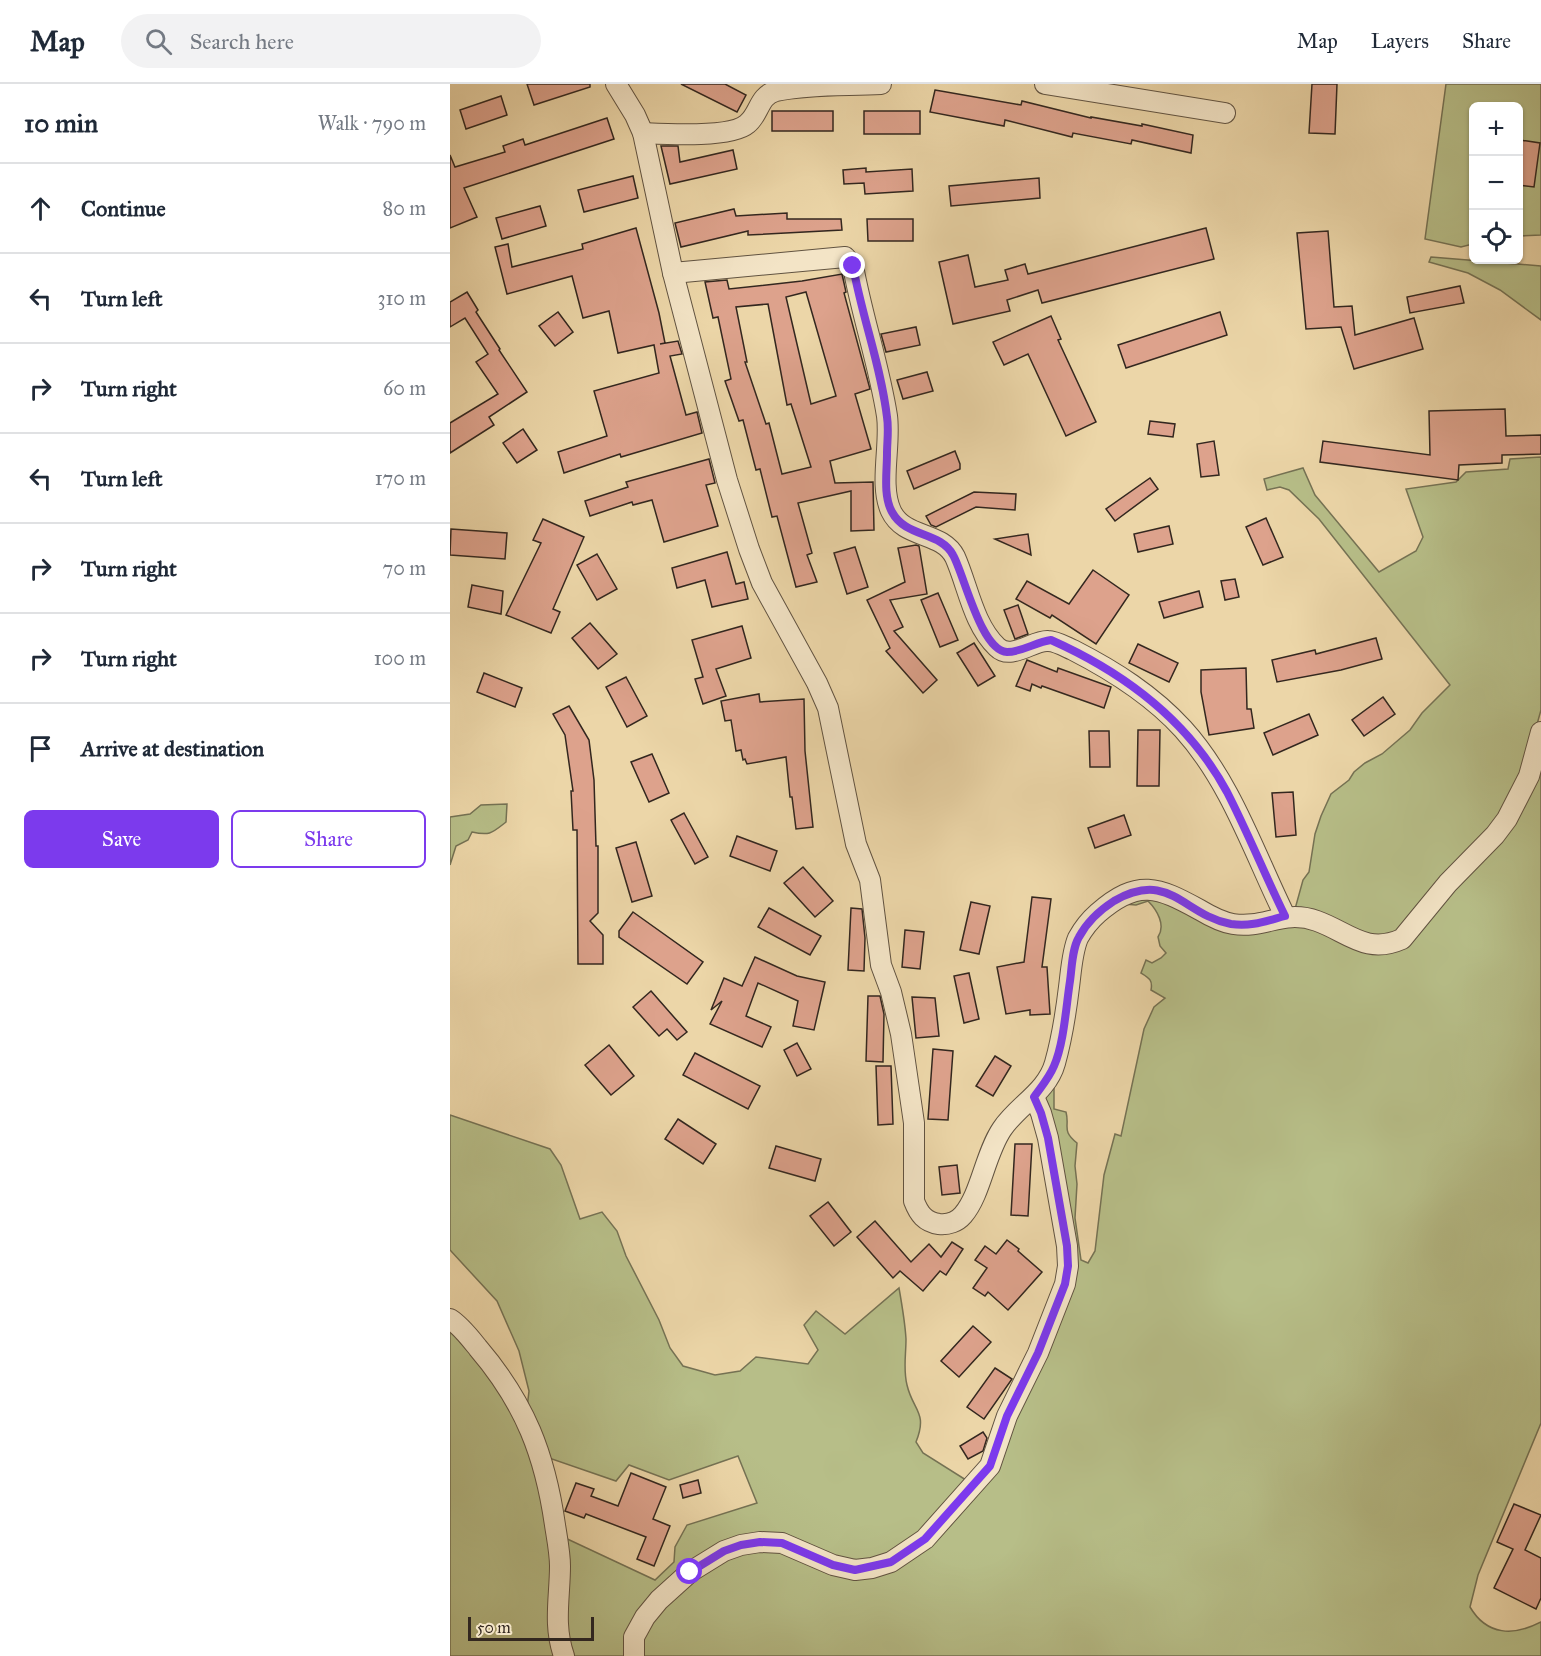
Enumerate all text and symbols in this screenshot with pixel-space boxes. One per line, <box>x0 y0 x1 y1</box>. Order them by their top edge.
search box <box>121 14 541 68</box>
text: Map <box>30 24 85 59</box>
icon: search <box>142 25 175 58</box>
text: Search here <box>190 28 294 55</box>
text: Map <box>1297 28 1338 54</box>
text: Layers <box>1371 28 1429 54</box>
text: Share <box>1462 28 1511 54</box>
map controls <box>1469 102 1523 264</box>
button: + <box>1469 102 1523 156</box>
text: 10 min <box>24 107 98 139</box>
text: Walk · 790 m <box>318 111 426 135</box>
button: − <box>1469 156 1523 210</box>
icon: ahead <box>24 192 57 225</box>
text: Continue <box>81 195 166 222</box>
text: 80 m <box>383 196 426 220</box>
button: locate <box>1469 210 1523 264</box>
route end <box>839 252 865 278</box>
icon: left <box>24 282 57 315</box>
text: Turn left <box>81 285 163 312</box>
text: 310 m <box>377 286 426 310</box>
icon: right <box>24 372 57 405</box>
text: Turn right <box>81 375 177 402</box>
text: 60 m <box>383 376 426 400</box>
icon: left <box>24 462 57 495</box>
text: Turn left <box>81 465 163 492</box>
text: 170 m <box>375 466 426 490</box>
icon: right <box>24 552 57 585</box>
text: Turn right <box>81 555 177 582</box>
text: 70 m <box>383 556 426 580</box>
icon: right <box>24 642 57 675</box>
text: Turn right <box>81 645 177 672</box>
text: 100 m <box>374 646 426 670</box>
icon: arrive <box>24 732 57 765</box>
text: Arrive at destination <box>81 735 264 762</box>
button: Save <box>24 810 219 868</box>
button: Share <box>231 810 426 868</box>
route start <box>676 1558 702 1584</box>
scale bar <box>468 1614 594 1642</box>
text: 50 m <box>477 1618 511 1637</box>

